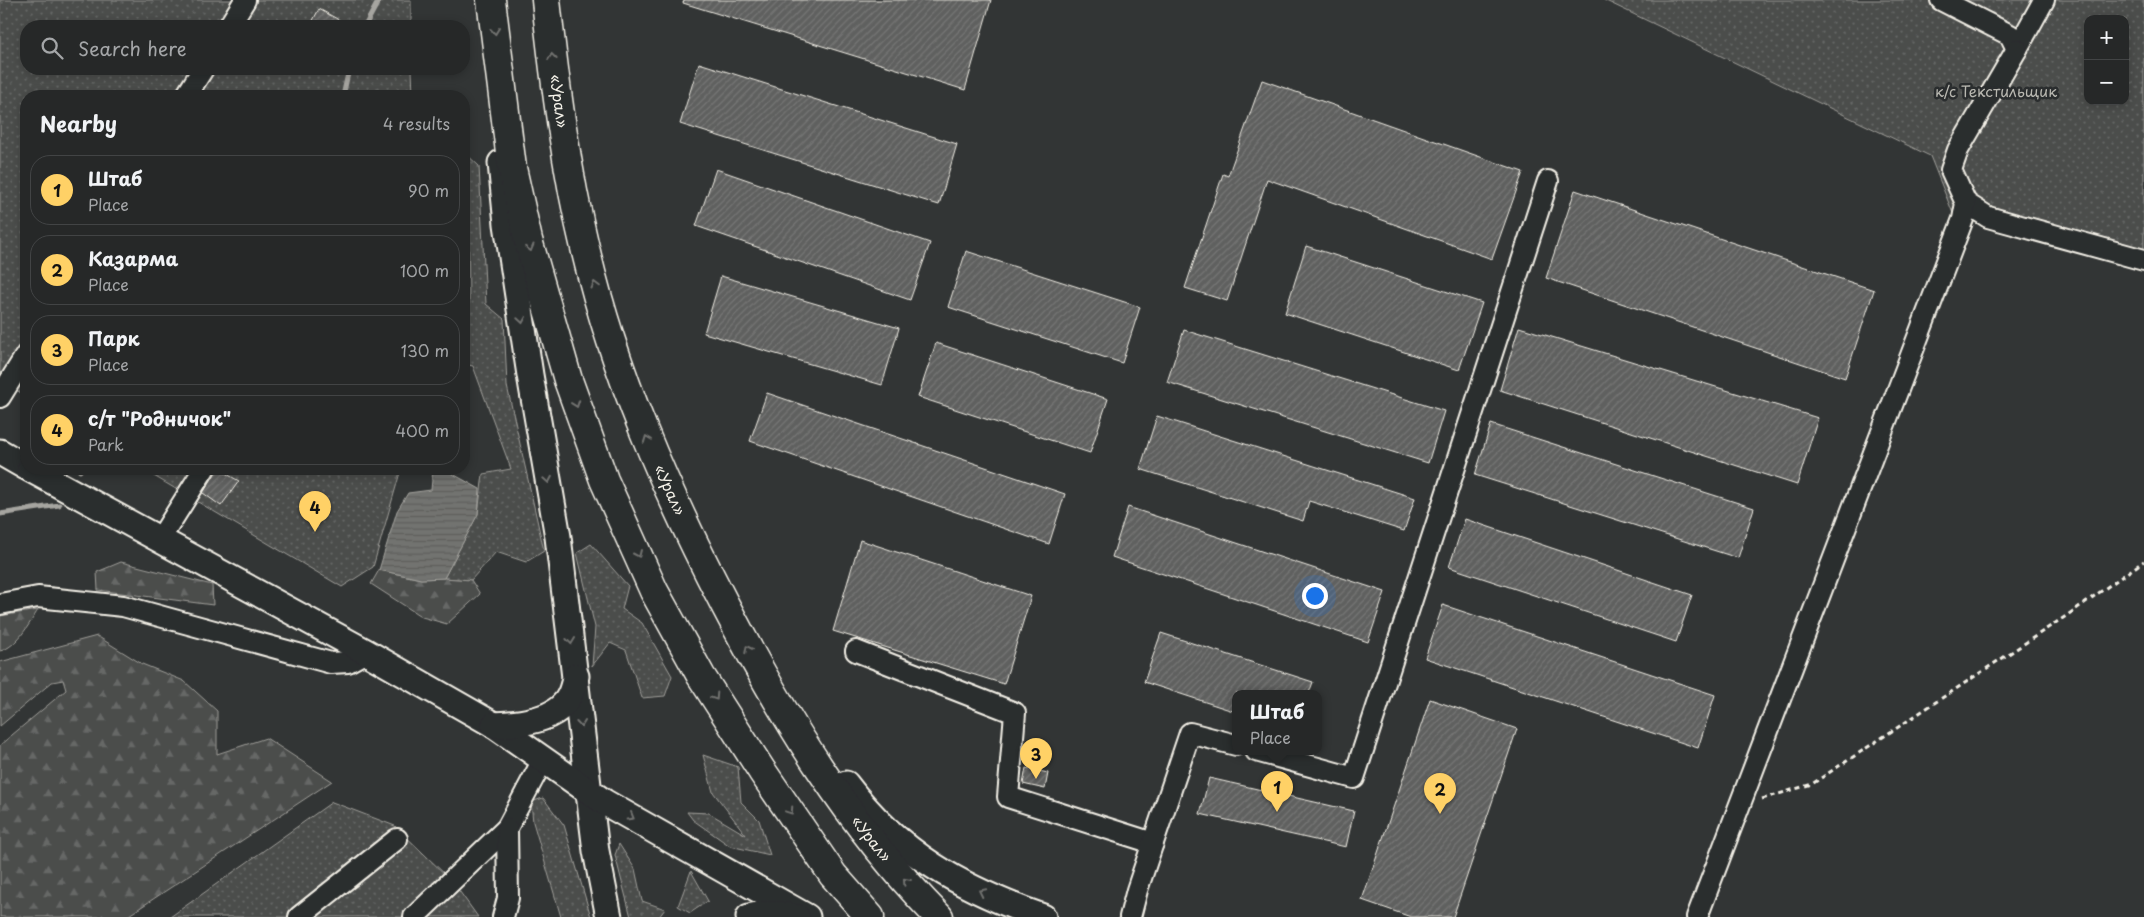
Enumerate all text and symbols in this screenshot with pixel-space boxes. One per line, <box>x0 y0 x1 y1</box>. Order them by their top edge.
map controls <box>2084 15 2129 105</box>
button: + <box>2084 15 2129 60</box>
search box <box>20 20 470 75</box>
one-way arrow <box>489 28 500 36</box>
icon: search <box>38 34 66 62</box>
text: Search here <box>78 34 187 62</box>
one-way arrow <box>547 53 558 61</box>
button: − <box>2084 60 2129 105</box>
street label: «Урал» <box>545 73 575 130</box>
park label: к/с Текстильщик <box>1935 79 2057 102</box>
text: Nearby <box>40 107 117 139</box>
text: 4 results <box>383 111 450 135</box>
text: Штаб <box>88 164 142 192</box>
text: 1 <box>53 178 61 202</box>
text: 90 m <box>408 178 449 202</box>
text: Place <box>88 192 129 216</box>
text: Казарма <box>88 244 179 272</box>
one-way arrow <box>524 244 535 253</box>
text: 2 <box>51 258 63 282</box>
text: 100 m <box>400 258 449 282</box>
text: Place <box>88 272 129 296</box>
one-way arrow <box>590 281 601 290</box>
one-way arrow <box>516 315 526 324</box>
text: Парк <box>88 324 140 352</box>
text: 3 <box>52 338 62 362</box>
text: 130 m <box>401 338 449 362</box>
text: Place <box>88 352 129 376</box>
one-way arrow <box>570 399 580 408</box>
text: с/т "Родничок" <box>88 404 231 432</box>
text: 4 <box>52 418 62 442</box>
text: 400 m <box>396 418 449 442</box>
text: Park <box>88 432 124 456</box>
one-way arrow <box>643 435 654 444</box>
street label: «Урал» <box>649 461 692 519</box>
one-way arrow <box>543 476 553 484</box>
pin: 4 <box>299 491 331 532</box>
one-way arrow <box>631 549 641 558</box>
your location <box>1302 583 1328 609</box>
one-way arrow <box>565 637 576 645</box>
one-way arrow <box>744 645 754 654</box>
popup <box>1232 690 1322 755</box>
one-way arrow <box>709 692 718 701</box>
text: Штаб <box>1250 697 1304 725</box>
one-way arrow <box>575 721 586 729</box>
text: Place <box>1250 725 1291 749</box>
pin: 3 <box>1020 738 1052 779</box>
pin: 1 <box>1261 771 1293 812</box>
pin: 2 <box>1424 773 1456 814</box>
one-way arrow <box>784 805 793 815</box>
one-way arrow <box>625 810 634 820</box>
street label: «Урал» <box>847 810 898 867</box>
one-way arrow <box>903 878 912 887</box>
one-way arrow <box>978 888 987 899</box>

